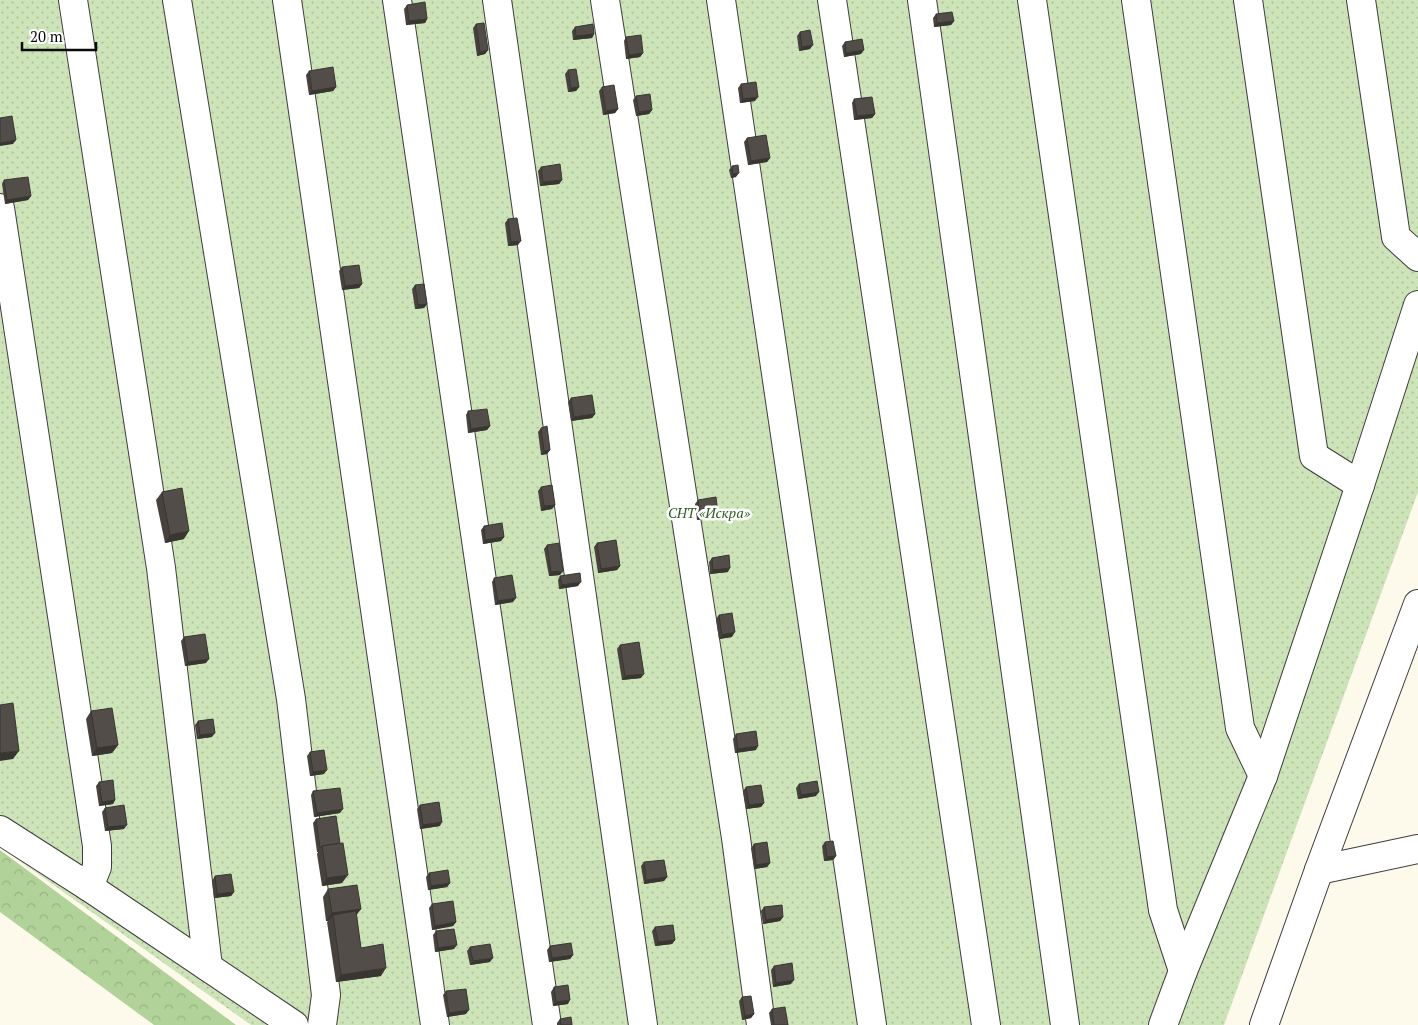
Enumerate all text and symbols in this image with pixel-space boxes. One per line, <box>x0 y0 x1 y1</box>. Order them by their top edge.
scale bar <box>22 20 96 52</box>
text: 20 m <box>30 26 63 46</box>
park label: СНТ «Искра» <box>668 503 751 522</box>

